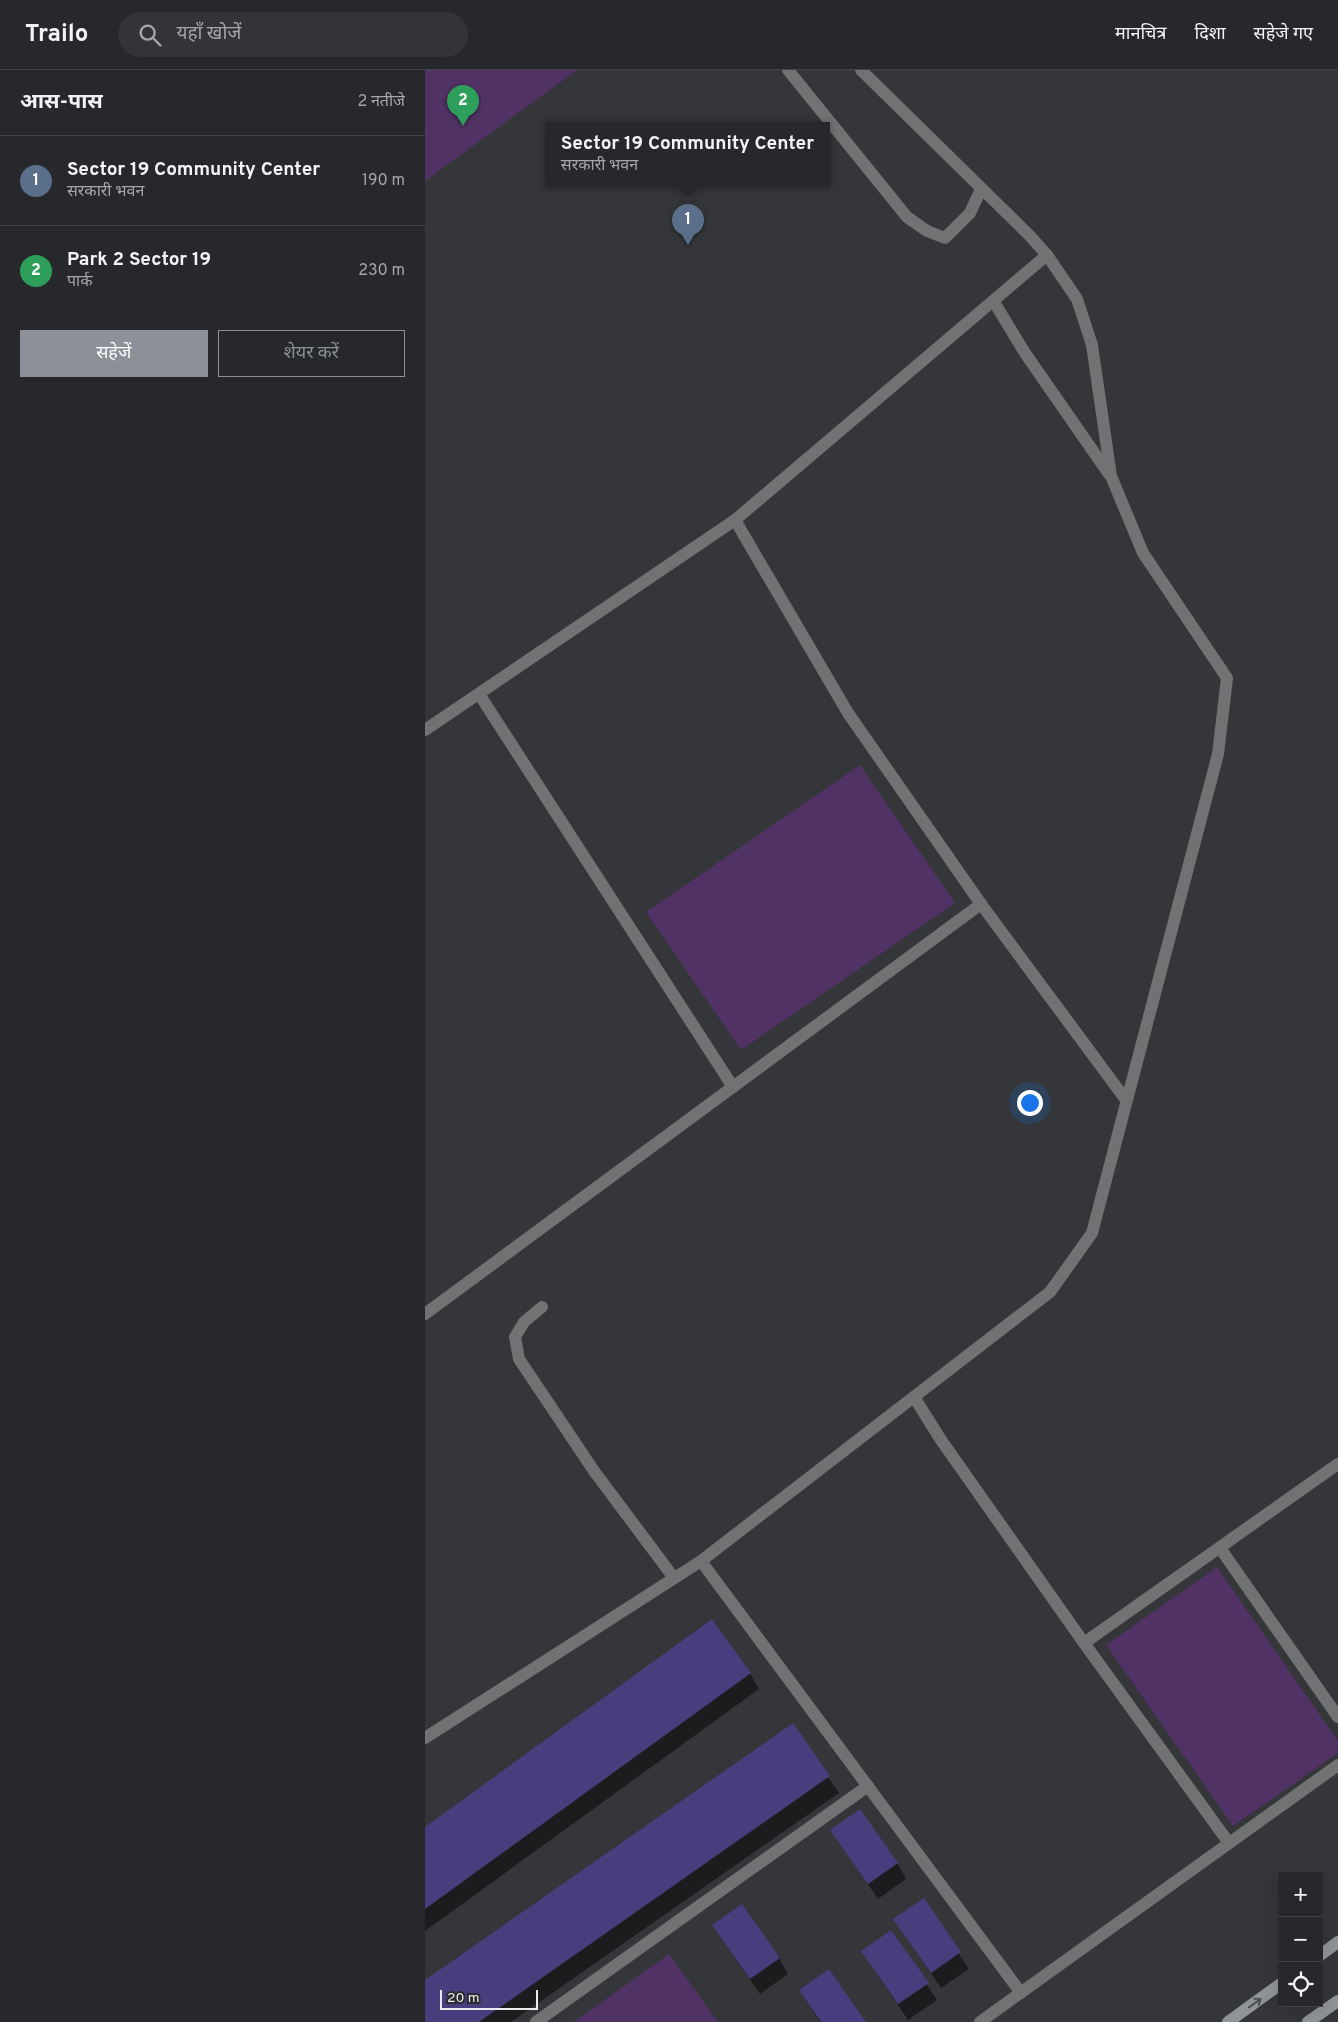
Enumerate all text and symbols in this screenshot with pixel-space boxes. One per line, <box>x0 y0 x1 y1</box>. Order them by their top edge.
search box <box>118 12 468 57</box>
text: Trailo <box>25 20 88 50</box>
icon: search <box>136 21 164 49</box>
text: यहाँ खोजें <box>176 22 241 46</box>
text: मानचित्र <box>1115 23 1166 46</box>
text: दिशा <box>1194 23 1226 46</box>
text: सहेजे गए <box>1254 23 1313 46</box>
pin: 2 <box>447 85 479 126</box>
text: आस-पास <box>20 89 103 116</box>
text: 2 नतीजे <box>357 92 405 112</box>
popup <box>545 122 830 187</box>
text: Sector 19 Community Center <box>561 132 814 156</box>
text: सरकारी भवन <box>561 156 638 176</box>
text: Sector 19 Community Center <box>67 158 320 182</box>
text: 1 <box>33 171 39 191</box>
text: 190 m <box>362 171 405 191</box>
text: सरकारी भवन <box>67 182 144 202</box>
pin: 1 <box>672 204 704 245</box>
text: Park 2 Sector 19 <box>67 248 211 272</box>
text: 2 <box>31 261 41 281</box>
text: 230 m <box>358 261 405 281</box>
text: पार्क <box>67 272 93 292</box>
button: सहेजें <box>20 330 208 377</box>
button: शेयर करें <box>218 330 405 377</box>
your location <box>1017 1090 1043 1116</box>
map controls <box>1278 1872 1323 2007</box>
button: + <box>1278 1872 1323 1917</box>
button: − <box>1278 1917 1323 1962</box>
button: locate <box>1278 1962 1323 2007</box>
scale bar <box>440 1987 537 2010</box>
text: 20 m <box>447 1990 480 2007</box>
one-way arrow <box>1248 1997 1261 2008</box>

